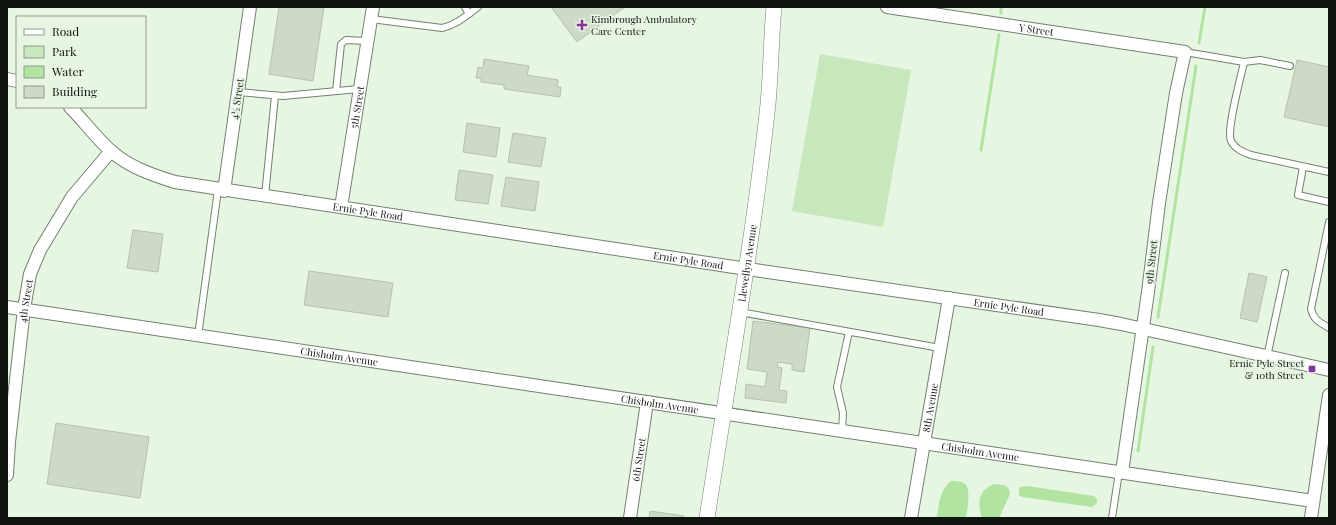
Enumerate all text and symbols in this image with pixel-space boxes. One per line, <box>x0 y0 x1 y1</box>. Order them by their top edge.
place label: Kimbrough Ambulatory Care Center <box>591 12 697 38</box>
legend <box>16 16 146 108</box>
marker: Kimbrough Ambulatory Care Center <box>576 19 588 31</box>
street label: Y Street <box>1017 20 1055 39</box>
text: Road <box>52 23 79 39</box>
text: Park <box>52 43 77 59</box>
text: Water <box>51 63 85 79</box>
street label: 4½ Street <box>227 77 247 120</box>
text: Building <box>52 83 98 99</box>
street label: 5th Street <box>347 85 367 130</box>
street label: Ernie Pyle Road <box>332 199 404 224</box>
street label: Llewellyn Avenue <box>734 223 760 303</box>
street label: 9th Street <box>1142 239 1160 285</box>
street label: Ernie Pyle Road <box>652 248 725 272</box>
street label: 4th Street <box>15 278 36 323</box>
street label: Ernie Pyle Road <box>973 295 1045 319</box>
street label: Chisholm Avenue <box>300 344 379 369</box>
place label: Ernie Pyle Street & 10th Street <box>1229 356 1304 382</box>
marker: Ernie Pyle Street & 10th Street <box>1307 364 1317 374</box>
street label: 8th Avenue <box>919 382 941 433</box>
street label: Chisholm Avenue <box>620 391 700 417</box>
street label: 6th Street <box>628 436 649 482</box>
street label: Chisholm Avenue <box>940 439 1020 464</box>

